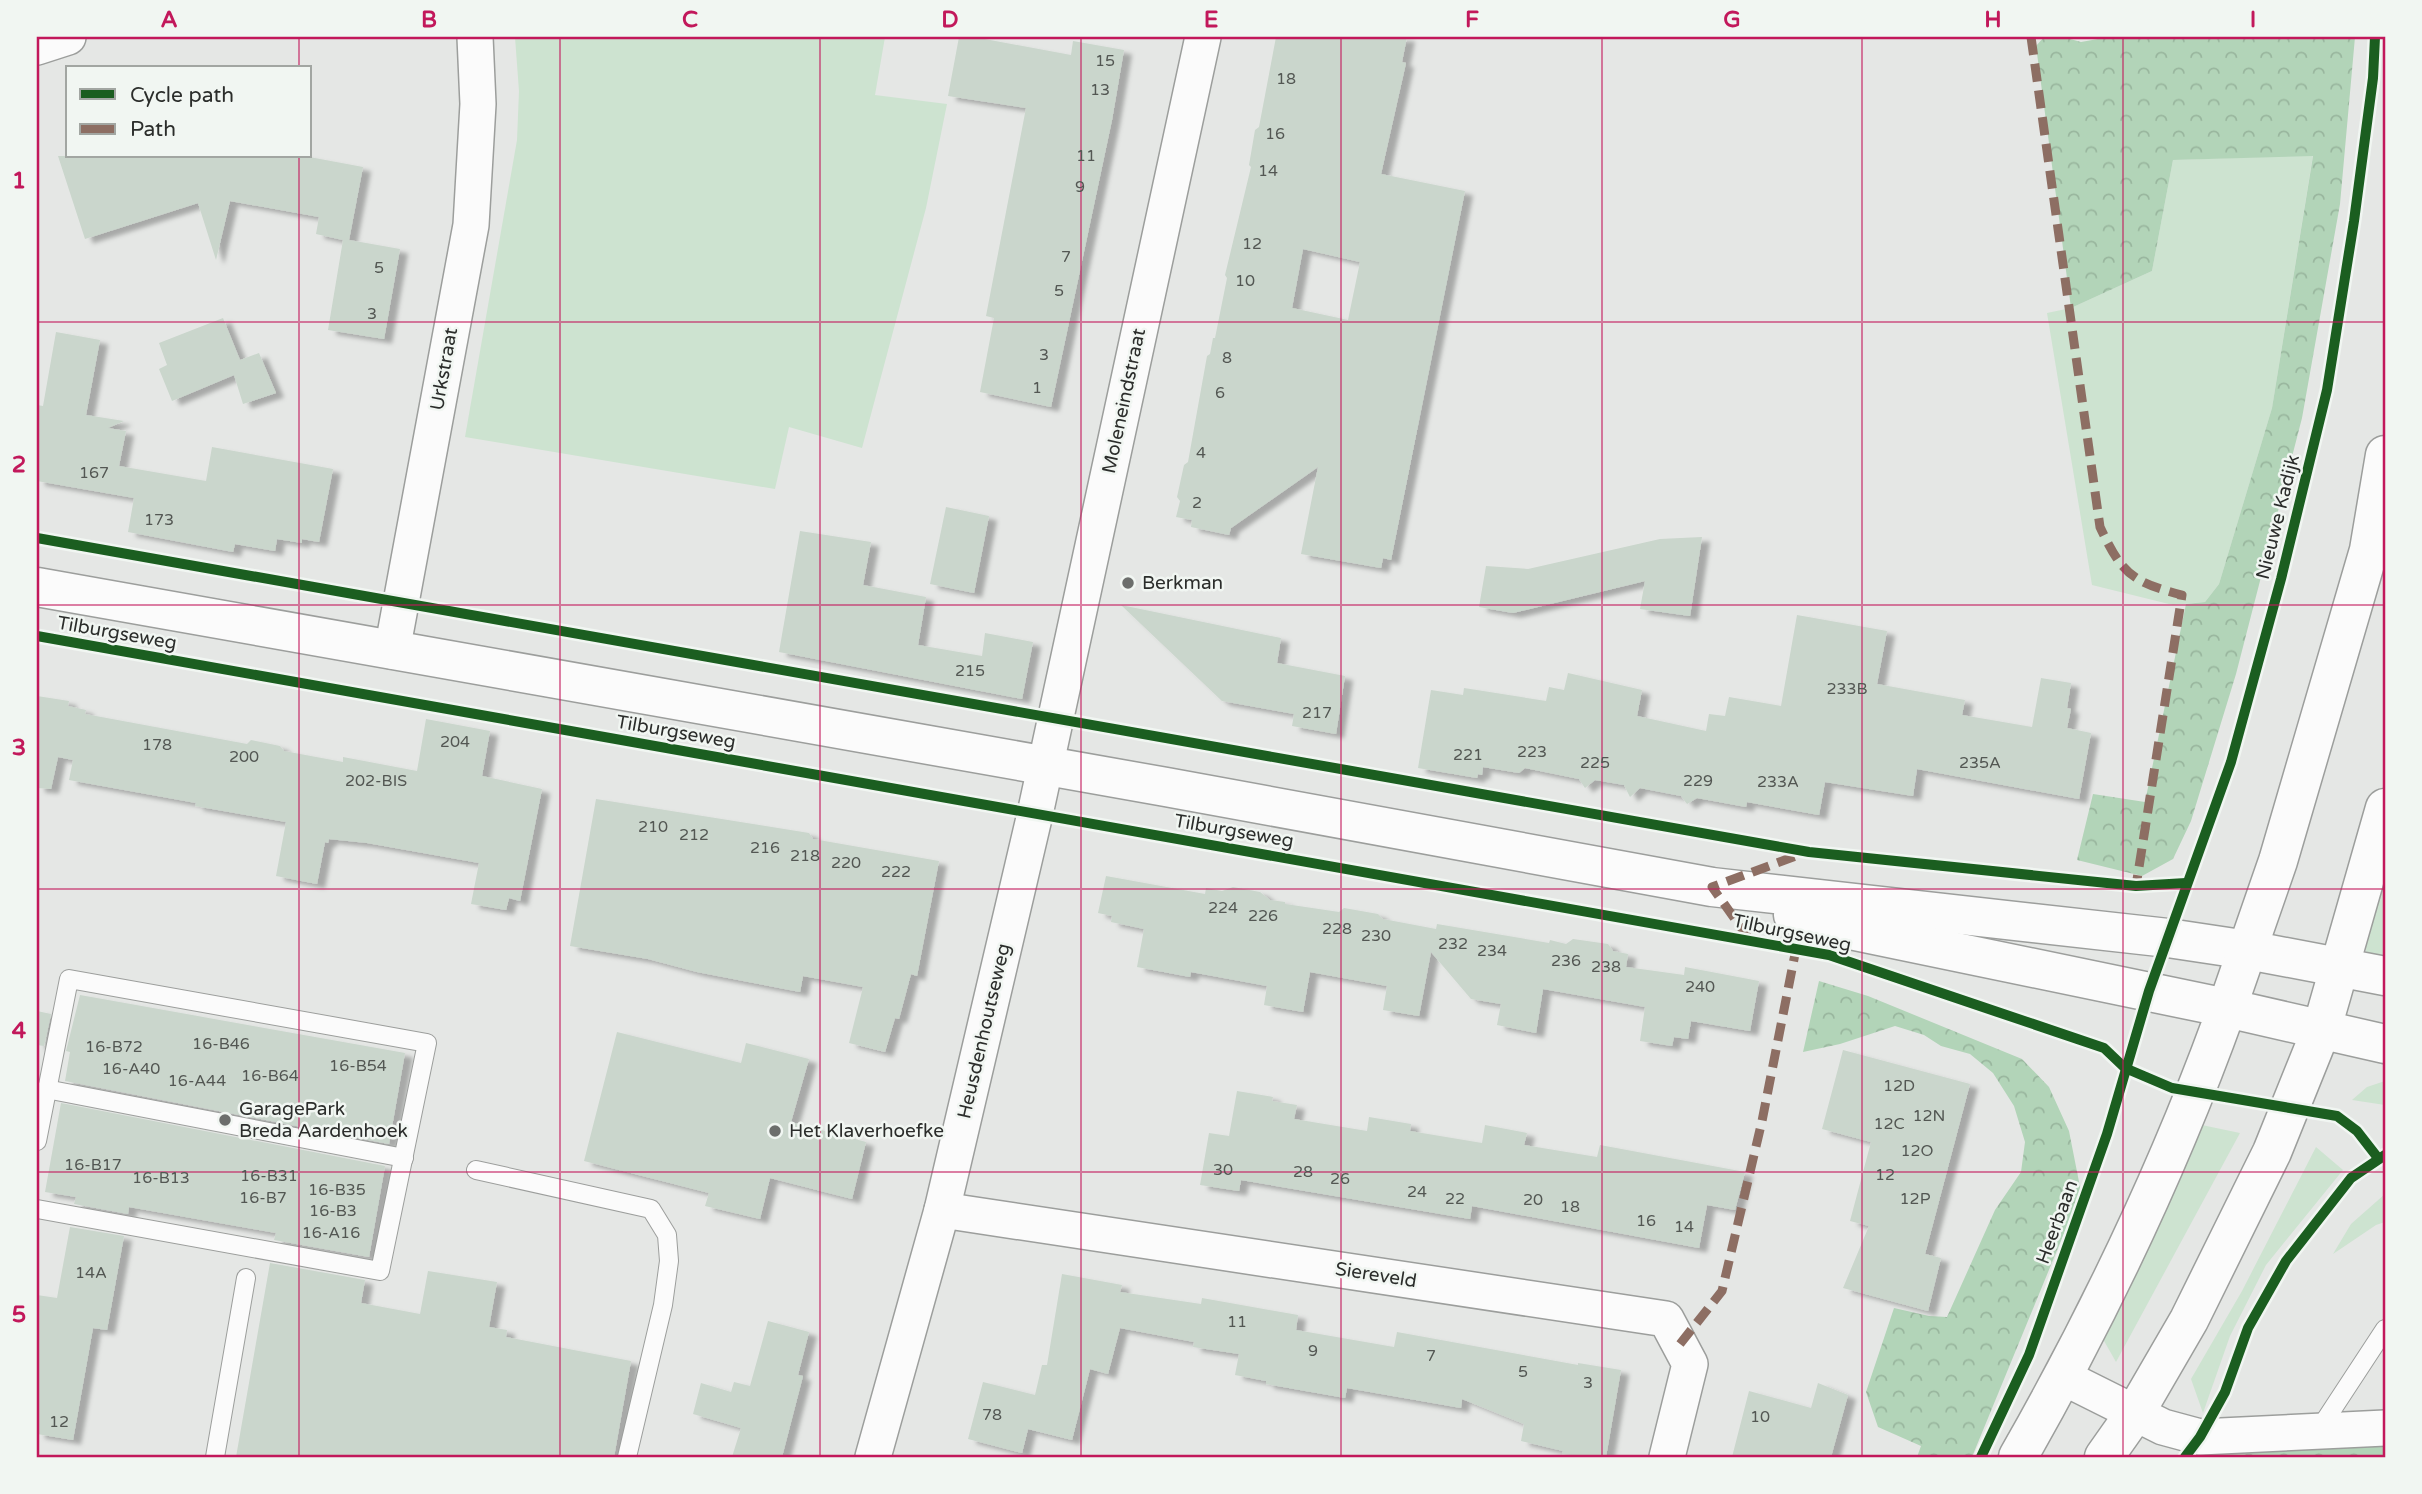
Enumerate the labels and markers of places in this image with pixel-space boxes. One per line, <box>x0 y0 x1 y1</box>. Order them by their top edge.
place label: Berkman <box>1142 572 1223 594</box>
marker: Berkman <box>1120 575 1136 591</box>
place label: GaragePark Breda Aardenhoek <box>239 1098 408 1142</box>
marker: GaragePark Breda Aardenhoek <box>217 1112 233 1128</box>
place label: Het Klaverhoefke <box>789 1120 944 1142</box>
marker: Het Klaverhoefke <box>767 1123 783 1139</box>

